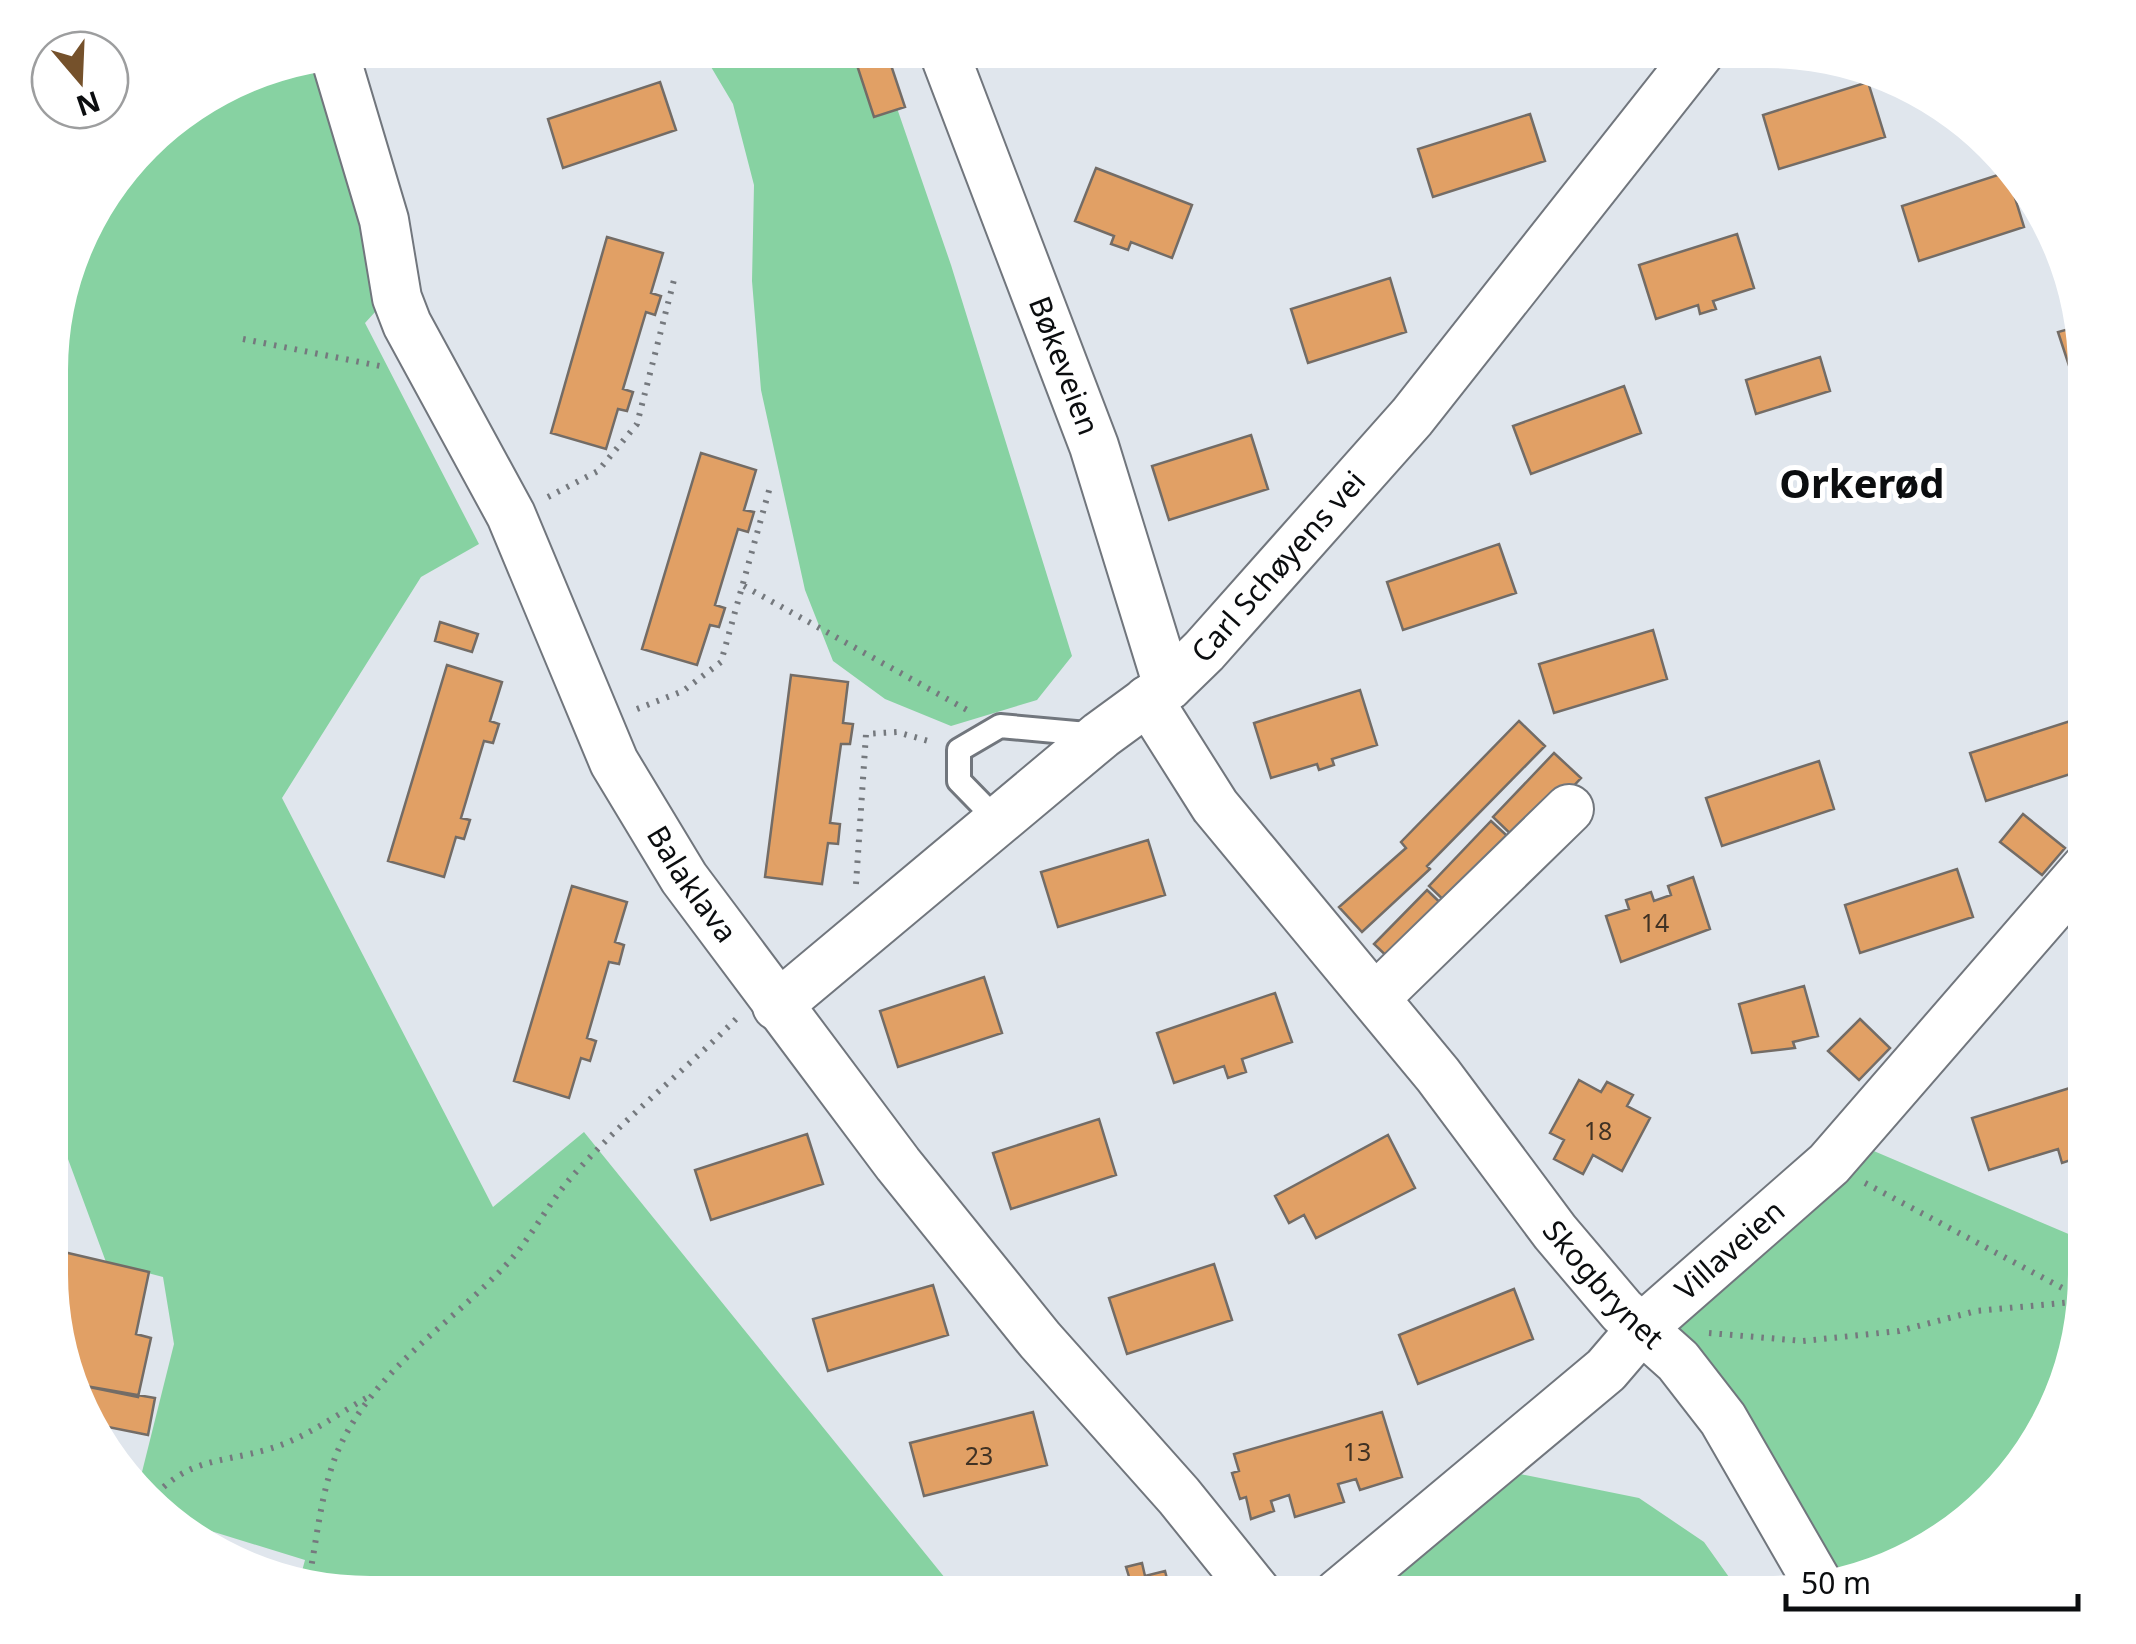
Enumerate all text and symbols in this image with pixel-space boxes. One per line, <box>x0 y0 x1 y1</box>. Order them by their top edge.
north arrow <box>30 30 130 130</box>
text: N <box>72 83 105 126</box>
street label: Bøkeveien <box>1020 290 1110 441</box>
district label: Orkerød <box>1779 455 1945 510</box>
street label: Carl Schøyens vei <box>1181 461 1374 671</box>
street label: Balaklava <box>638 817 747 950</box>
house number: 14 <box>1641 905 1669 939</box>
house number: 18 <box>1584 1113 1612 1147</box>
street label: Villaveien <box>1666 1190 1793 1309</box>
street label: Skogbrynet <box>1534 1211 1673 1358</box>
house number: 13 <box>1343 1434 1371 1468</box>
house number: 23 <box>965 1438 993 1472</box>
scale bar <box>1786 1549 2078 1611</box>
text: 50 m <box>1801 1562 1871 1603</box>

